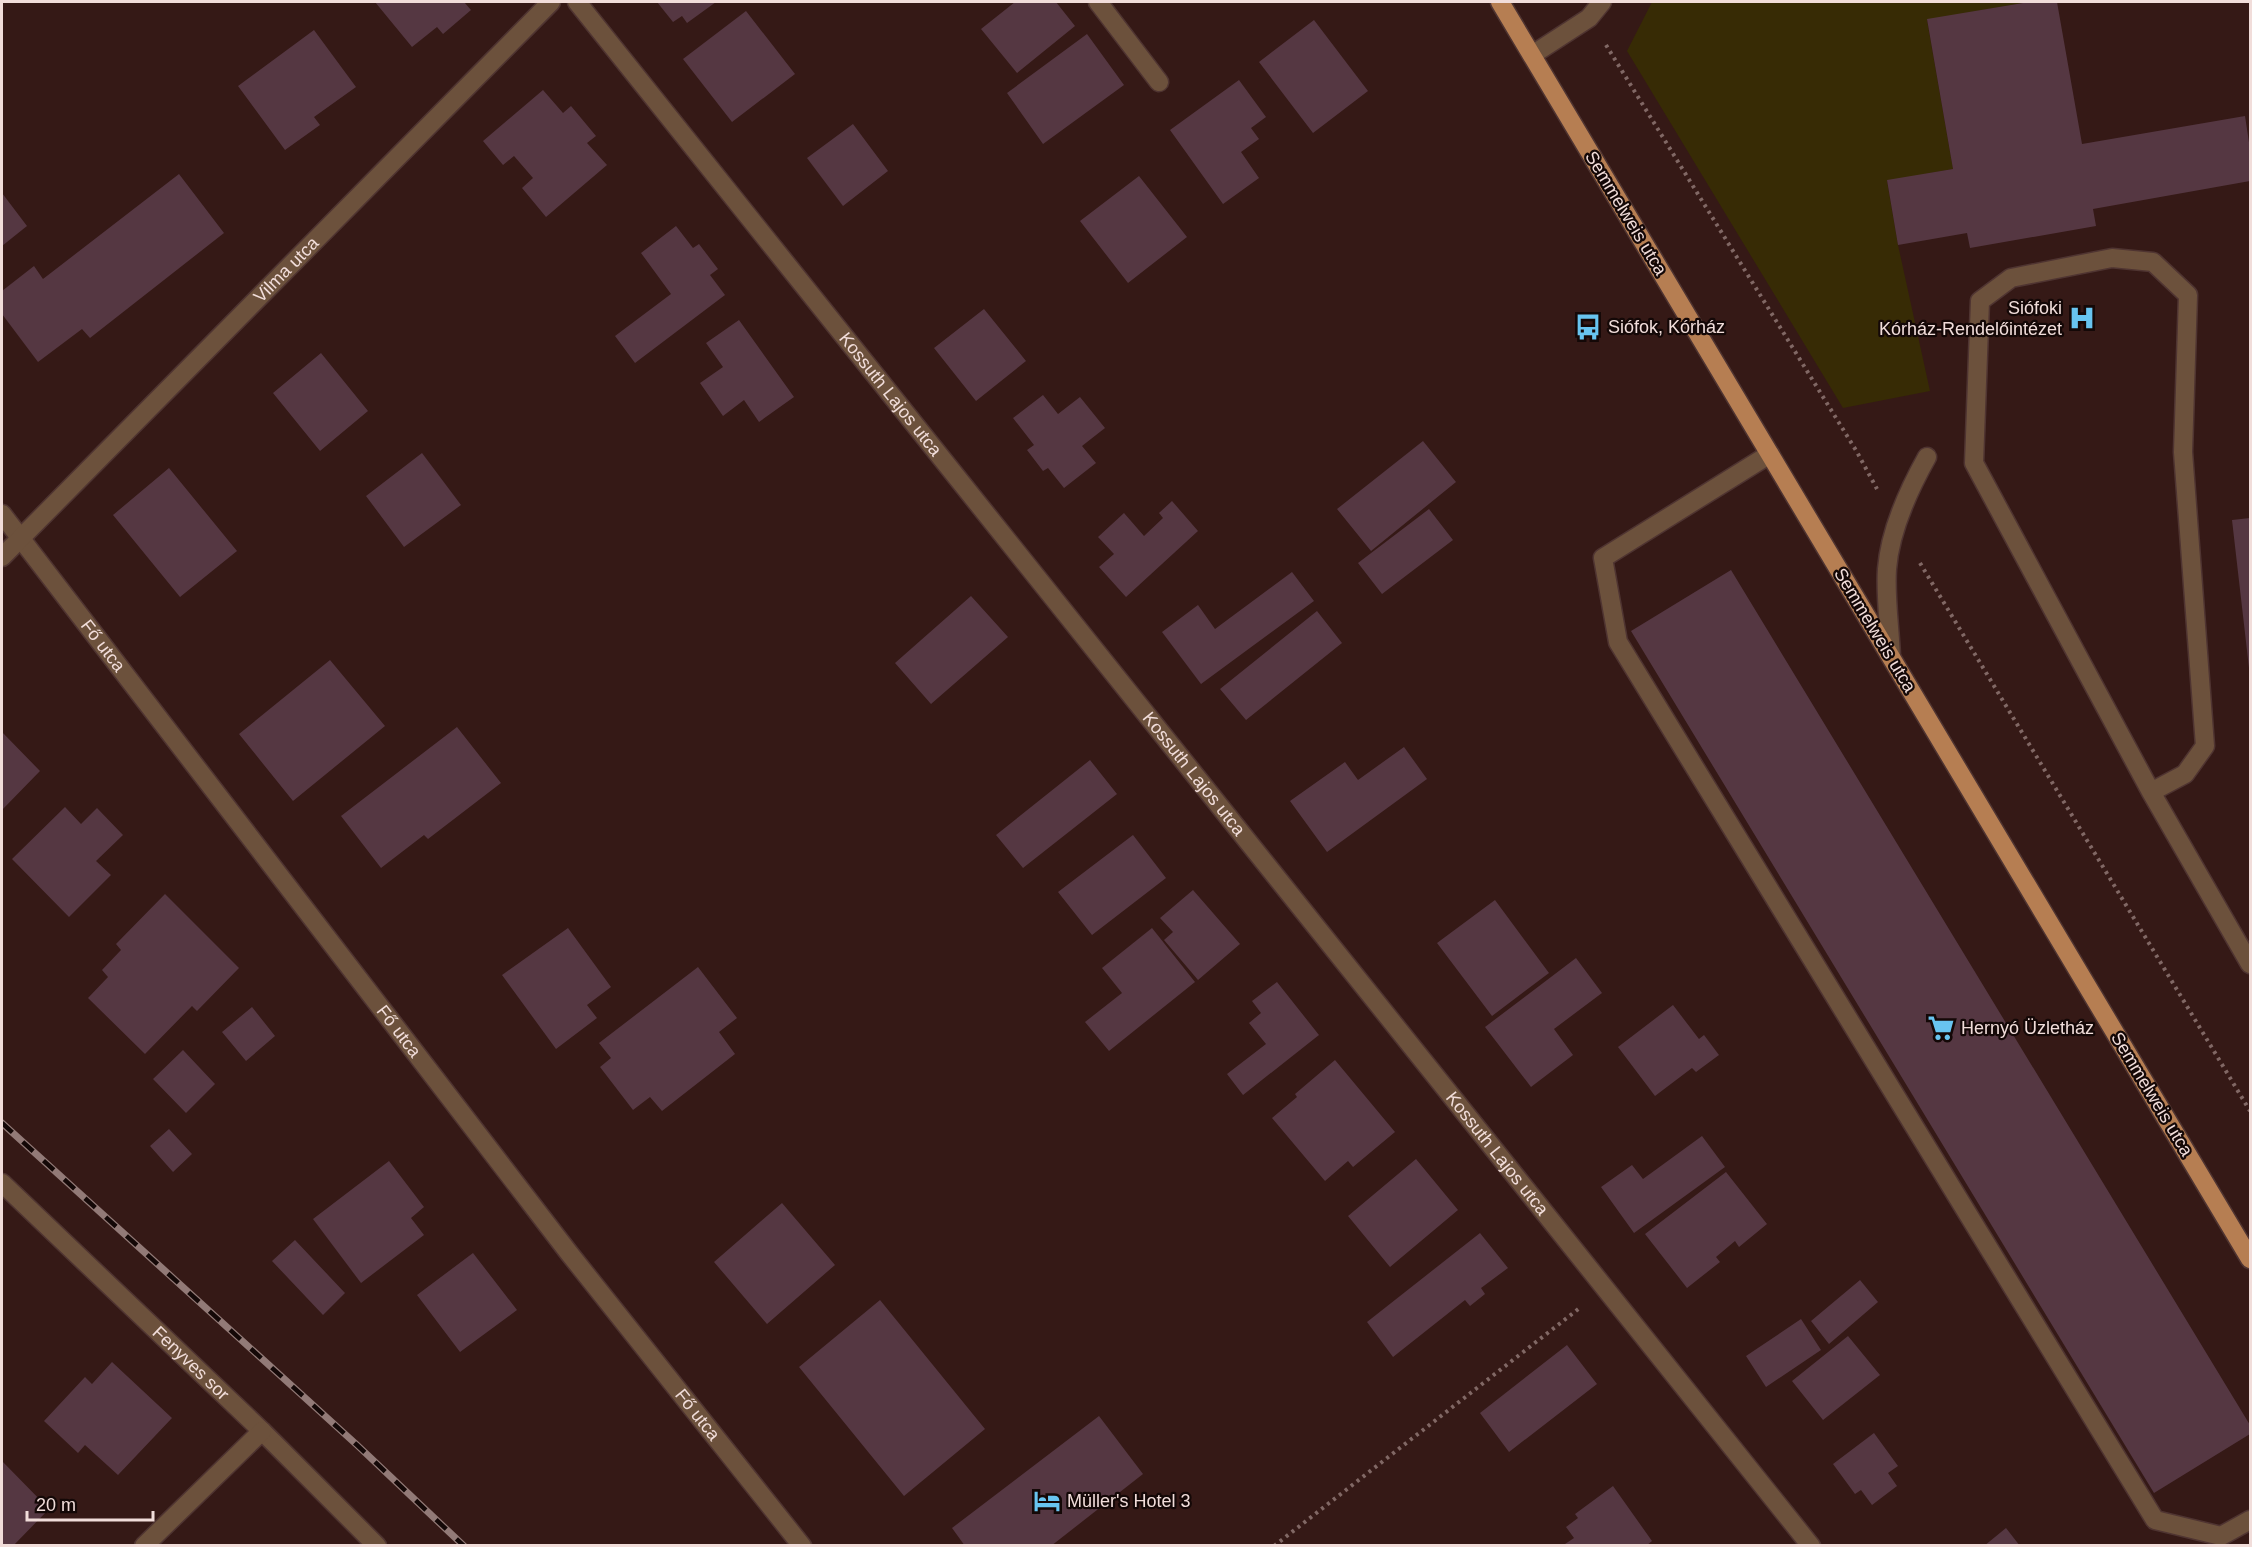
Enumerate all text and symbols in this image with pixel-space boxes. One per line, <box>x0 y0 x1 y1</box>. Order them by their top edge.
street label: Semmelweis utca <box>1581 147 1671 279</box>
street label: Vilma utca <box>250 232 323 307</box>
place label: Siófoki Kórház-Rendelőintézet <box>1879 298 2062 339</box>
hospital icon: Siófoki Kórház-Rendelőintézet <box>2067 303 2097 333</box>
bus stop icon: Siófok, Kórház <box>1573 312 1603 342</box>
place label: Siófok, Kórház <box>1608 317 1725 337</box>
street label: Kossuth Lajos utca <box>835 328 946 461</box>
street label: Semmelweis utca <box>1830 564 1920 696</box>
street label: Fő utca <box>77 616 130 676</box>
street label: Kossuth Lajos utca <box>1139 708 1250 840</box>
street label: Fő utca <box>373 1001 426 1062</box>
supermarket icon: Hernyó Üzletház <box>1926 1013 1956 1043</box>
place label: Hernyó Üzletház <box>1961 1018 2094 1038</box>
street label: Semmelweis utca <box>2107 1028 2197 1160</box>
street label: Kossuth Lajos utca <box>1442 1088 1553 1220</box>
street label: Fenyves sor <box>148 1322 233 1404</box>
street label: Fő utca <box>671 1385 725 1445</box>
scale bar <box>27 1484 153 1522</box>
hotel icon: Müller's Hotel 3 <box>1032 1486 1062 1516</box>
place label: Müller's Hotel 3 <box>1067 1491 1190 1511</box>
text: 20 m <box>36 1495 76 1515</box>

